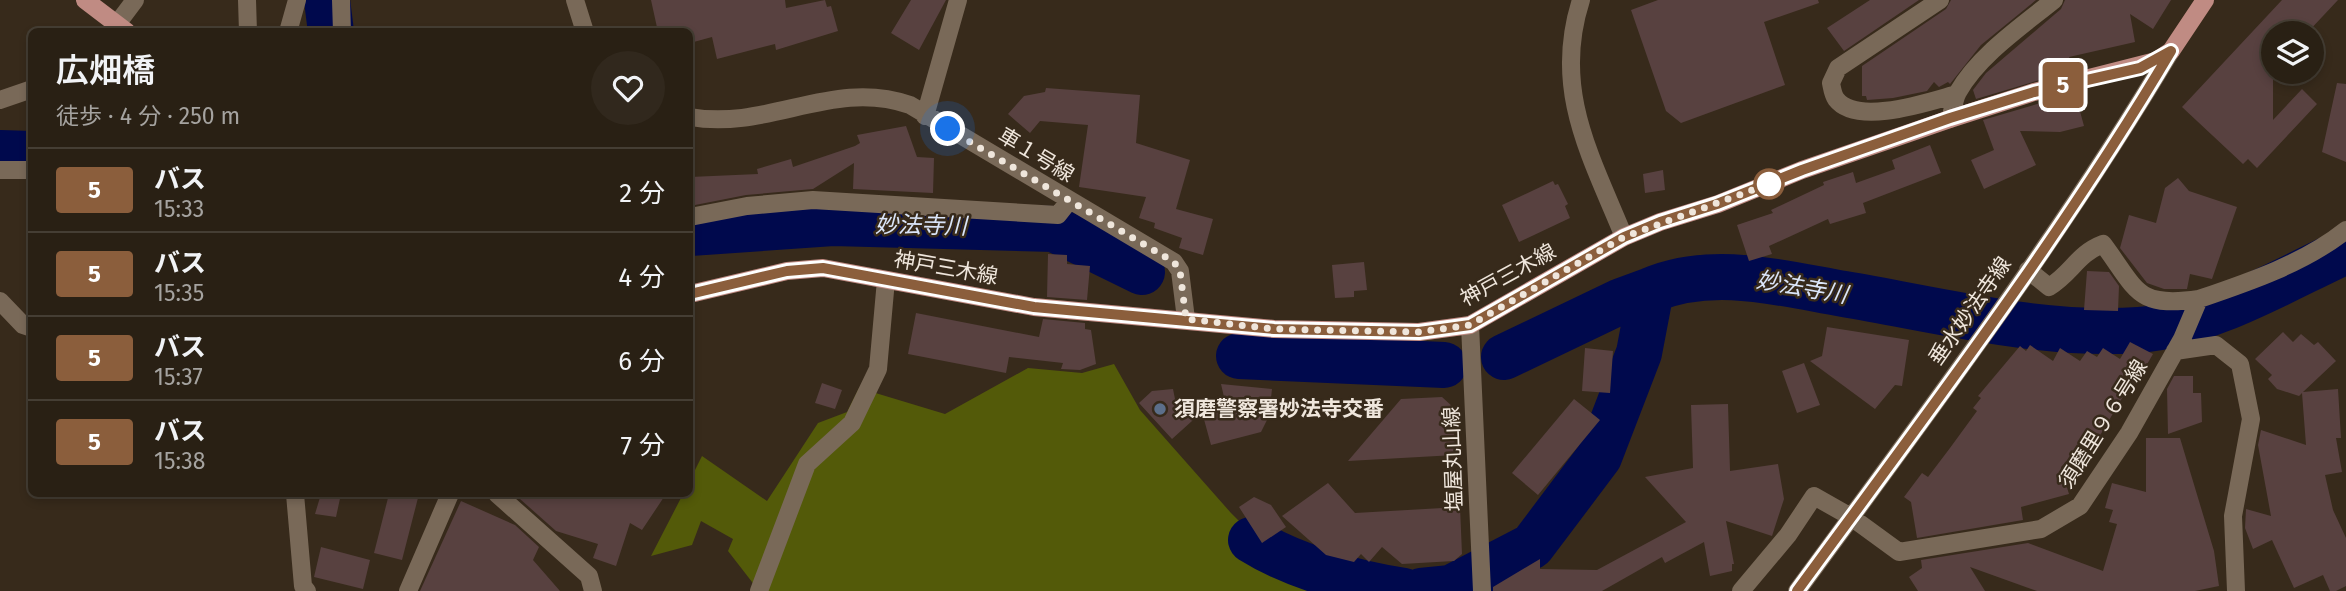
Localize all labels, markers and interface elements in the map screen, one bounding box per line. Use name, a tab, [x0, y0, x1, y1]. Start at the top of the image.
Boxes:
map controls	[2261, 21, 2324, 84]
button: layers	[2261, 21, 2324, 84]
text: 広畑橋	[56, 51, 155, 91]
button: heart	[591, 51, 665, 125]
line badge: 5	[2040, 62, 2086, 108]
text: 5	[2057, 71, 2069, 99]
text: 徒歩 · 4 分 · 250 m	[56, 102, 240, 130]
your location	[930, 111, 965, 146]
street label: 車１号線	[993, 122, 1079, 188]
text: バス	[154, 164, 206, 195]
unlabelled marker	[1754, 169, 1784, 199]
text: 5	[88, 176, 101, 204]
text: 2 分	[619, 178, 665, 209]
text: 15:33	[154, 195, 204, 223]
water label: 妙法寺川	[875, 210, 970, 240]
street label: 神戸三木線	[1456, 238, 1560, 312]
street label: 神戸三木線	[892, 246, 1000, 290]
text: バス	[154, 248, 206, 279]
street label: 垂水妙法寺線	[1923, 252, 2017, 370]
text: 5	[88, 260, 101, 288]
text: 4 分	[618, 262, 665, 293]
water label: 妙法寺川	[1754, 265, 1853, 309]
text: 15:35	[154, 279, 204, 307]
text: バス	[154, 332, 206, 363]
text: 5	[88, 344, 101, 372]
text: 6 分	[618, 346, 665, 377]
street label: 須磨里９６号線	[2053, 355, 2153, 493]
text: 15:37	[154, 363, 203, 391]
place label: 須磨警察署妙法寺交番	[1174, 396, 1384, 422]
marker: 須磨警察署妙法寺交番	[1152, 401, 1168, 417]
street label: 塩屋丸山線	[1438, 406, 1468, 512]
text: バス	[154, 416, 206, 447]
text: 5	[88, 428, 101, 456]
text: 7 分	[621, 430, 665, 461]
text: 15:38	[154, 447, 205, 475]

